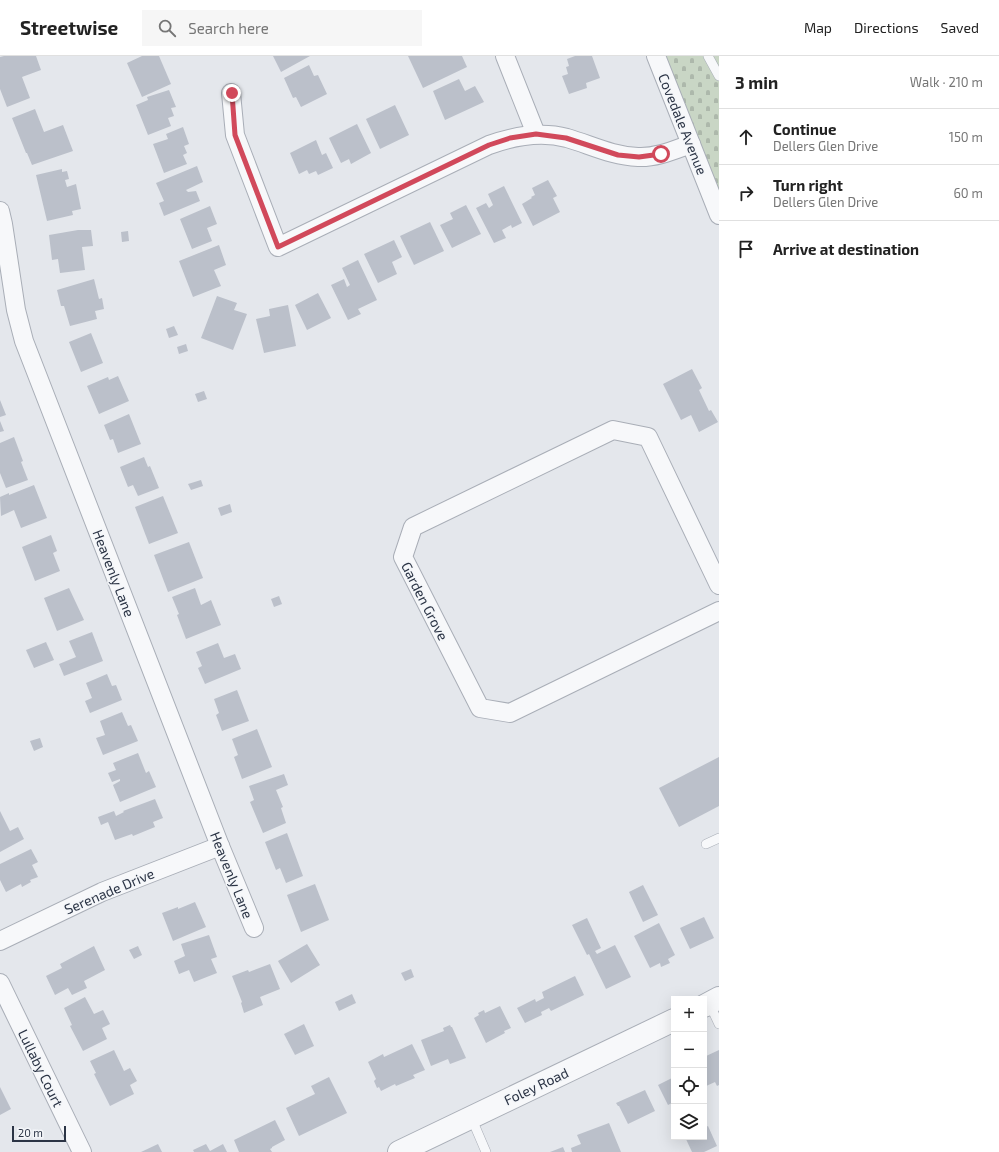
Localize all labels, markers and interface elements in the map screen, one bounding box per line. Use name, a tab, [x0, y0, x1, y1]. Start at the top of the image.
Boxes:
search box	[142, 10, 422, 46]
text: Streetwise	[20, 16, 118, 39]
icon: search	[156, 17, 178, 39]
text: Search here	[188, 19, 269, 37]
text: Map	[804, 19, 832, 36]
text: Directions	[854, 19, 919, 36]
text: Saved	[941, 19, 979, 36]
street label: Covedale Avenue	[655, 71, 711, 177]
text: 3 min	[735, 72, 778, 92]
text: Walk · 210 m	[910, 74, 983, 90]
route end	[223, 84, 241, 102]
text: Continue	[773, 120, 836, 138]
icon: ahead	[735, 126, 757, 148]
text: 150 m	[949, 129, 983, 145]
text: Dellers Glen Drive	[773, 138, 878, 154]
route start	[652, 145, 670, 163]
text: Turn right	[773, 176, 843, 194]
icon: right	[735, 182, 757, 204]
text: 60 m	[953, 185, 983, 201]
text: Dellers Glen Drive	[773, 194, 878, 210]
icon: arrive	[735, 238, 757, 260]
text: Arrive at destination	[773, 240, 919, 258]
street label: Heavenly Lane	[90, 527, 138, 619]
street label: Garden Grove	[398, 559, 452, 643]
street label: Heavenly Lane	[207, 829, 257, 921]
street label: Serenade Drive	[61, 864, 157, 918]
map controls	[671, 996, 707, 1140]
button: +	[671, 996, 707, 1032]
street label: Lullaby Court	[15, 1026, 67, 1110]
button: −	[671, 1032, 707, 1068]
street label: Foley Road	[501, 1064, 571, 1108]
button: locate	[671, 1068, 707, 1104]
button: layers	[671, 1104, 707, 1140]
scale bar	[12, 1124, 66, 1143]
text: 20 m	[18, 1126, 43, 1139]

